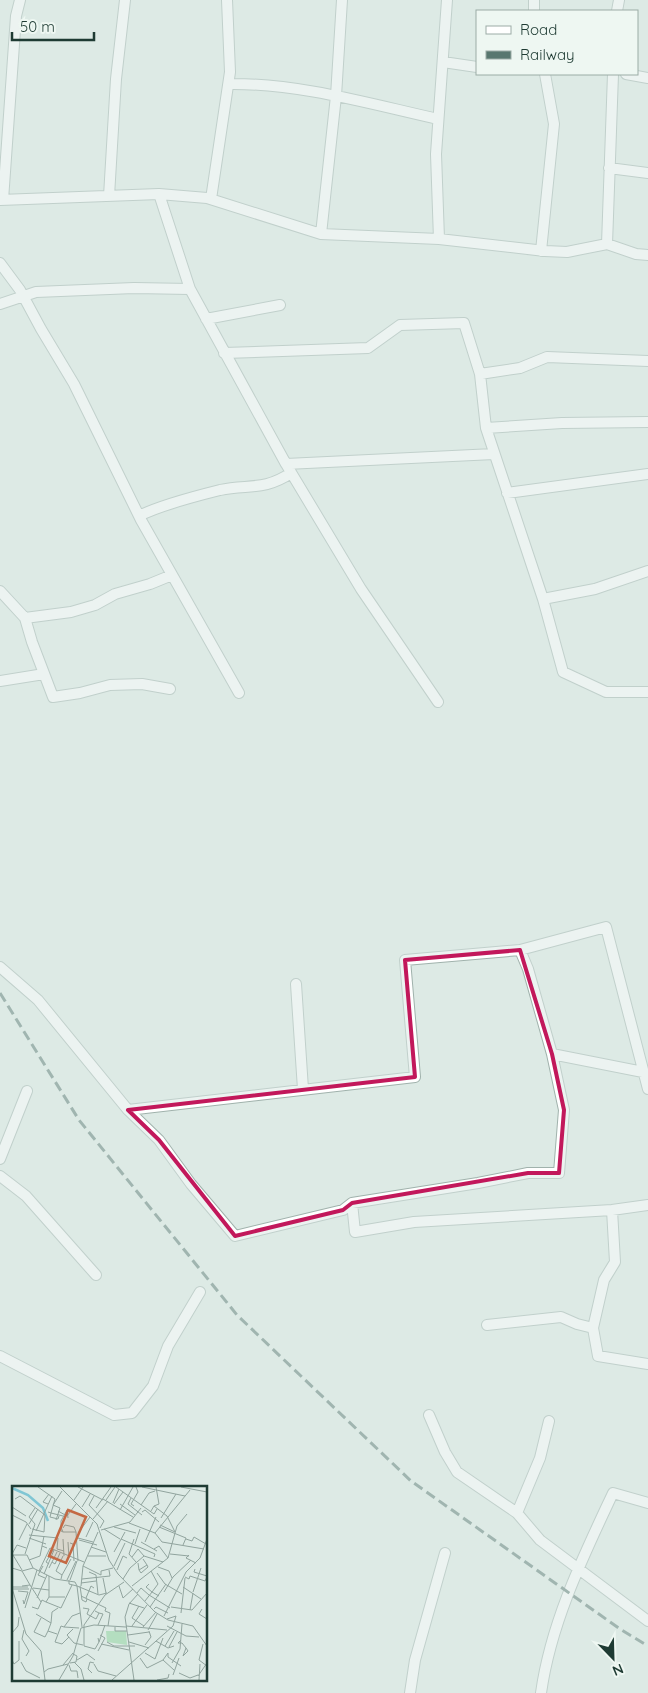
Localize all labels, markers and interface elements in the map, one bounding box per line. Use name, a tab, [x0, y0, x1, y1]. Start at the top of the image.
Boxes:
scale bar	[12, 10, 95, 42]
legend	[476, 10, 638, 75]
text: 50 m	[20, 17, 55, 36]
text: Road	[520, 20, 557, 39]
text: Railway	[520, 45, 575, 64]
inset map	[12, 1486, 208, 1680]
north arrow	[588, 1633, 638, 1683]
text: N	[610, 1660, 626, 1680]

